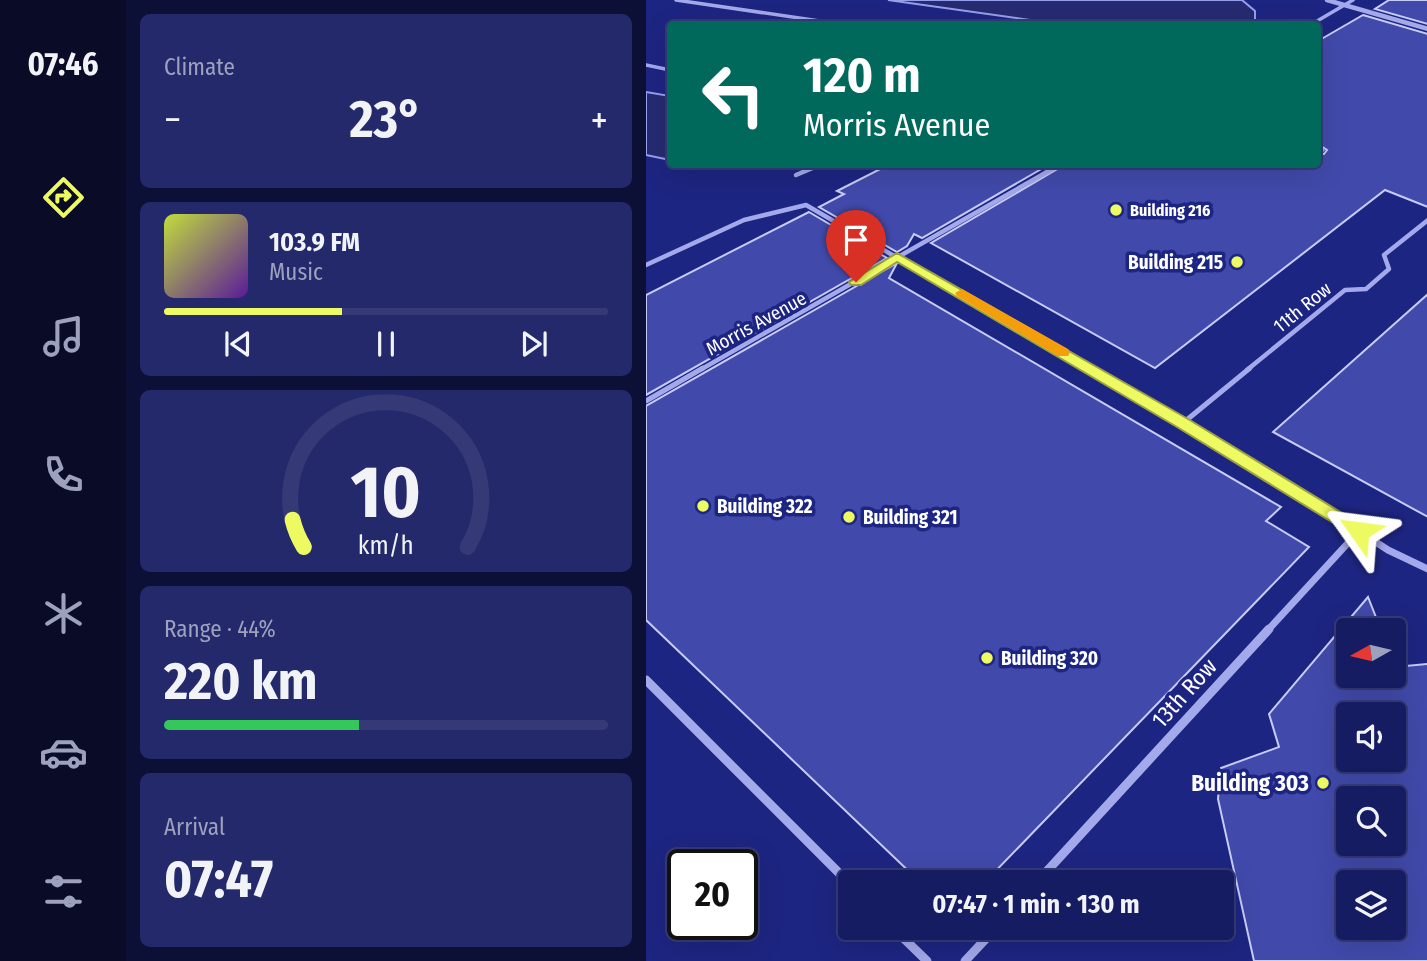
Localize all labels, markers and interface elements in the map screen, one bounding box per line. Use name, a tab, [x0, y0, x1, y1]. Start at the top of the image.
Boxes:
text: 07:46	[28, 45, 98, 83]
text: 120 m	[803, 46, 921, 105]
icon: left	[688, 49, 779, 140]
text: Climate	[164, 53, 235, 81]
text: 23°	[349, 88, 422, 151]
text: −	[164, 97, 181, 143]
text: +	[591, 97, 608, 143]
text: Morris Avenue	[803, 106, 990, 144]
icon: directions	[39, 173, 88, 222]
place label: Building 216	[1130, 201, 1210, 220]
marker: Building 216	[1108, 202, 1124, 218]
pin	[826, 210, 886, 282]
icon: arrive	[837, 221, 875, 259]
text: 103.9 FM	[269, 227, 360, 258]
place label: Building 215	[1128, 251, 1223, 274]
marker: Building 215	[1229, 254, 1245, 270]
text: Music	[269, 258, 323, 286]
street label: 11th Row	[1269, 277, 1336, 338]
street label: Morris Avenue	[702, 286, 810, 360]
icon: music	[39, 312, 88, 361]
icon: previous	[219, 325, 257, 363]
icon: pause	[367, 325, 405, 363]
icon: next	[515, 325, 553, 363]
text: 10	[351, 449, 421, 536]
icon: phone	[39, 450, 88, 499]
position arrow	[1322, 494, 1396, 568]
place label: Building 322	[717, 495, 813, 518]
marker: Building 322	[695, 498, 711, 514]
place label: Building 321	[863, 506, 957, 529]
marker: Building 321	[841, 509, 857, 525]
text: km/h	[358, 530, 414, 560]
icon: climate	[39, 589, 88, 638]
text: Range · 44%	[164, 615, 276, 643]
north arrow	[1336, 618, 1406, 688]
map controls	[1336, 618, 1406, 940]
place label: Building 320	[1001, 647, 1098, 670]
text: 220 km	[164, 650, 318, 713]
marker: Building 320	[979, 650, 995, 666]
street label: 13th Row	[1146, 653, 1222, 733]
button: sound	[1336, 702, 1406, 772]
icon: car	[39, 728, 88, 777]
place label: Building 303	[1191, 769, 1309, 797]
marker: Building 303	[1315, 775, 1331, 791]
button: search	[1336, 786, 1406, 856]
text: Arrival	[164, 813, 225, 841]
text: 07:47	[164, 848, 273, 911]
speed limit sign: 20	[667, 849, 758, 940]
icon: filters	[39, 867, 88, 916]
button: layers	[1336, 870, 1406, 940]
text: 07:47 · 1 min · 130 m	[932, 889, 1140, 920]

